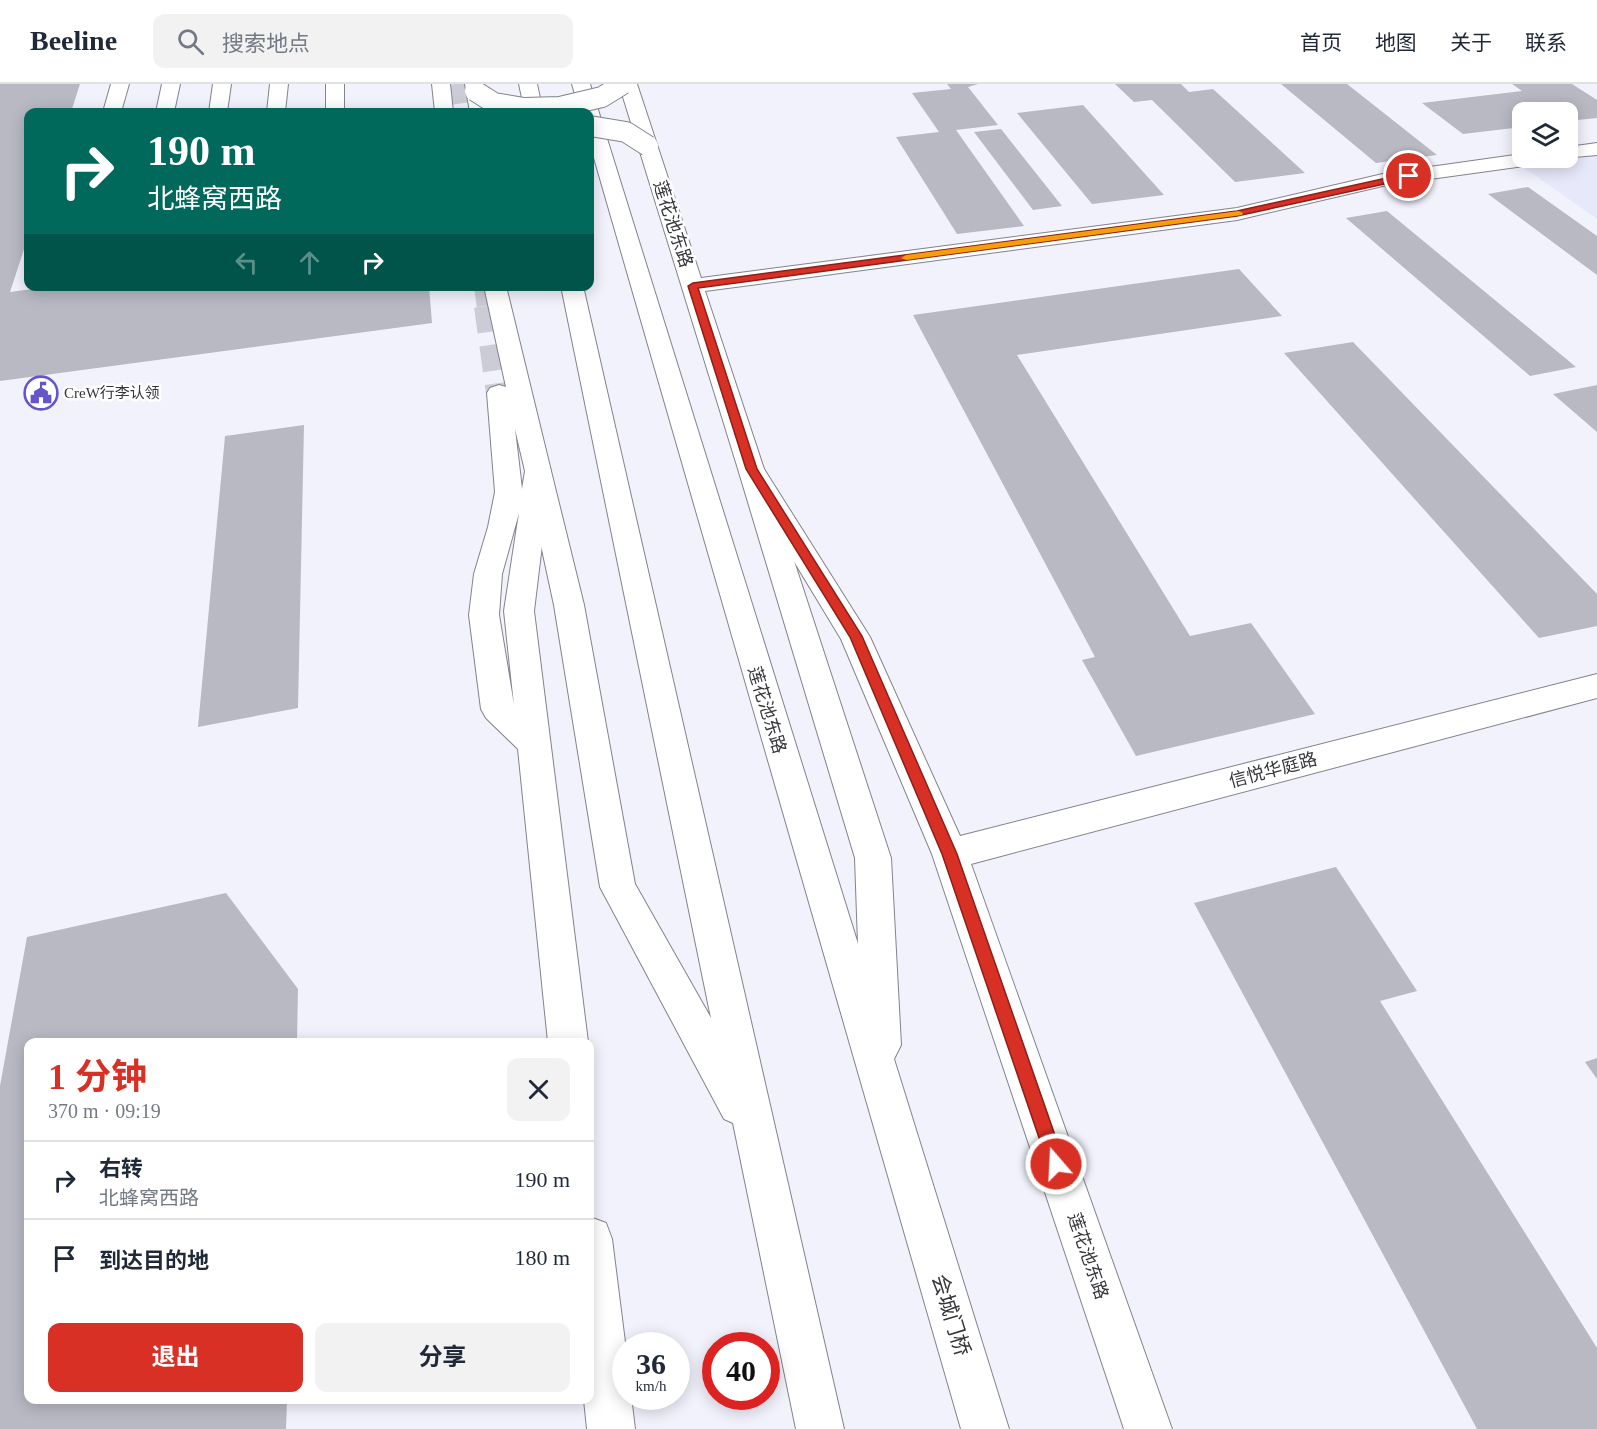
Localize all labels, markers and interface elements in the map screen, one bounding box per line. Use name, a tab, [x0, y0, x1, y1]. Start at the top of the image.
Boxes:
search box	[153, 14, 573, 68]
text: Beeline	[30, 25, 117, 56]
icon: search	[174, 25, 207, 58]
text: 搜索地点	[222, 31, 310, 56]
text: 首页	[1300, 31, 1342, 55]
text: 地图	[1375, 31, 1417, 55]
text: 关于	[1450, 31, 1492, 55]
text: 联系	[1525, 31, 1567, 55]
map controls	[1512, 102, 1578, 168]
button: layers	[1512, 102, 1578, 168]
text: 190 m	[147, 128, 256, 174]
icon: right	[48, 132, 126, 210]
pin	[1383, 150, 1434, 201]
icon: arrive	[1392, 159, 1425, 192]
street label: 莲花池东路	[650, 178, 696, 270]
text: 北蜂窝西路	[147, 184, 282, 214]
icon: left	[230, 246, 263, 279]
icon: ahead	[293, 246, 326, 279]
icon: right	[356, 246, 389, 279]
public building icon: CreW行李认领	[23, 375, 59, 411]
place label: CreW行李认领	[64, 385, 160, 401]
street label: 莲花池东路	[744, 664, 790, 756]
street label: 信悦华庭路	[1227, 749, 1319, 791]
text: 1 分钟	[48, 1057, 147, 1097]
button: close	[507, 1058, 570, 1121]
text: 370 m · 09:19	[48, 1100, 161, 1122]
position arrow	[1024, 1132, 1088, 1196]
text: 右转	[99, 1156, 143, 1181]
icon: right	[48, 1164, 81, 1197]
text: 190 m	[514, 1167, 570, 1192]
text: 北蜂窝西路	[99, 1187, 199, 1209]
street label: 莲花池东路	[1064, 1210, 1112, 1302]
icon: arrive	[48, 1242, 81, 1275]
text: 180 m	[514, 1245, 570, 1270]
text: 到达目的地	[99, 1248, 209, 1273]
street label: 会城门桥	[927, 1271, 975, 1359]
button: 退出	[48, 1323, 303, 1392]
button: 分享	[315, 1323, 570, 1392]
speed limit sign: 40	[702, 1332, 780, 1410]
text: 36	[636, 1347, 666, 1380]
text: km/h	[636, 1378, 666, 1394]

